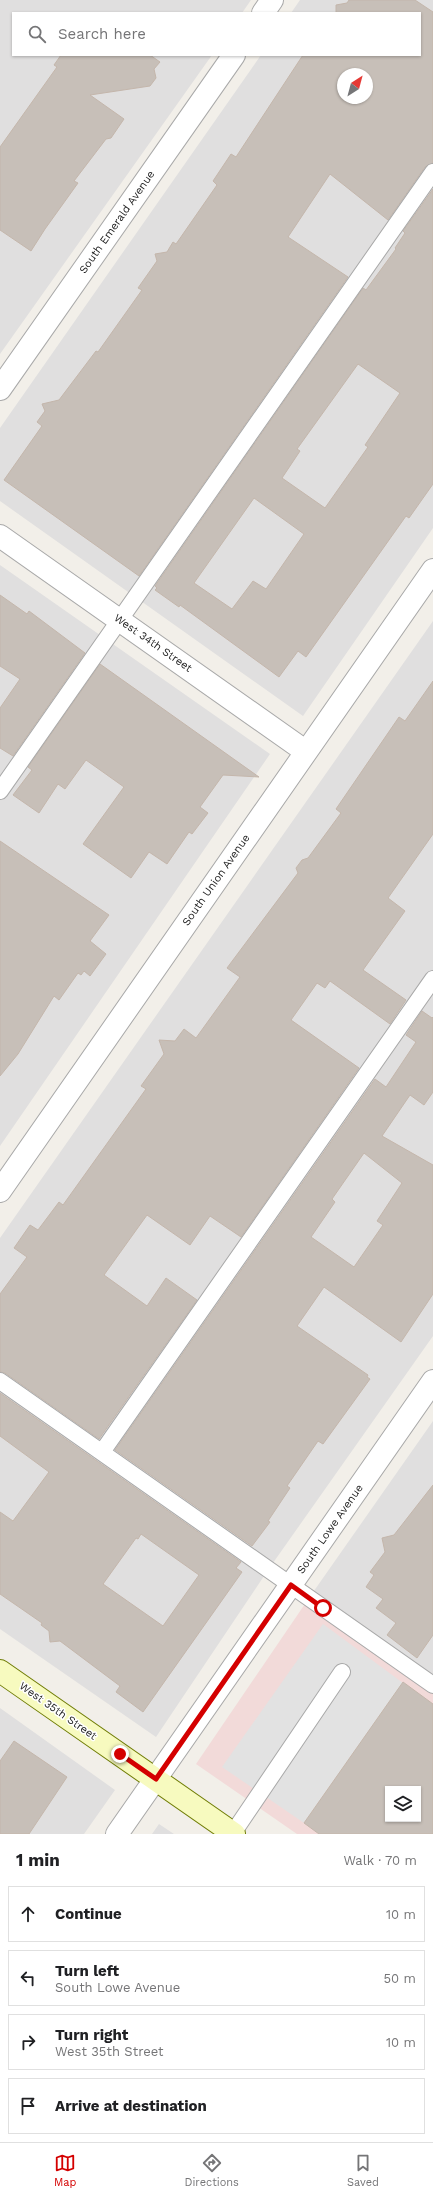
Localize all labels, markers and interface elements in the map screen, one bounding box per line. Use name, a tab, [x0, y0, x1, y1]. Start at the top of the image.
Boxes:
search box	[12, 12, 421, 56]
icon: search	[26, 23, 48, 45]
text: Search here	[58, 25, 146, 43]
north arrow	[337, 68, 373, 104]
street label: South Emerald Avenue	[77, 168, 157, 276]
street label: West 34th Street	[112, 611, 195, 675]
street label: South Union Avenue	[180, 832, 252, 928]
street label: South Lowe Avenue	[294, 1482, 366, 1576]
route start	[314, 1599, 332, 1617]
street label: West 35th Street	[17, 1679, 100, 1743]
route end	[111, 1745, 129, 1763]
map controls	[385, 1786, 421, 1822]
button: layers	[385, 1786, 421, 1822]
text: 1 min	[16, 1850, 60, 1870]
text: Walk · 70 m	[343, 1853, 417, 1868]
icon: ahead	[17, 1903, 39, 1925]
text: Continue	[55, 1905, 122, 1923]
text: 10 m	[386, 1907, 416, 1922]
text: Turn left	[55, 1962, 119, 1980]
icon: left	[17, 1967, 39, 1989]
text: 50 m	[384, 1971, 416, 1986]
text: South Lowe Avenue	[55, 1980, 180, 1995]
text: Turn right	[55, 2026, 128, 2044]
icon: right	[17, 2031, 39, 2053]
text: 10 m	[386, 2035, 416, 2050]
text: West 35th Street	[55, 2044, 164, 2059]
icon: arrive	[17, 2095, 39, 2117]
text: Arrive at destination	[55, 2097, 207, 2115]
tab: Map	[54, 2152, 76, 2189]
tab: Directions	[185, 2152, 239, 2189]
tab: Saved	[347, 2152, 379, 2189]

